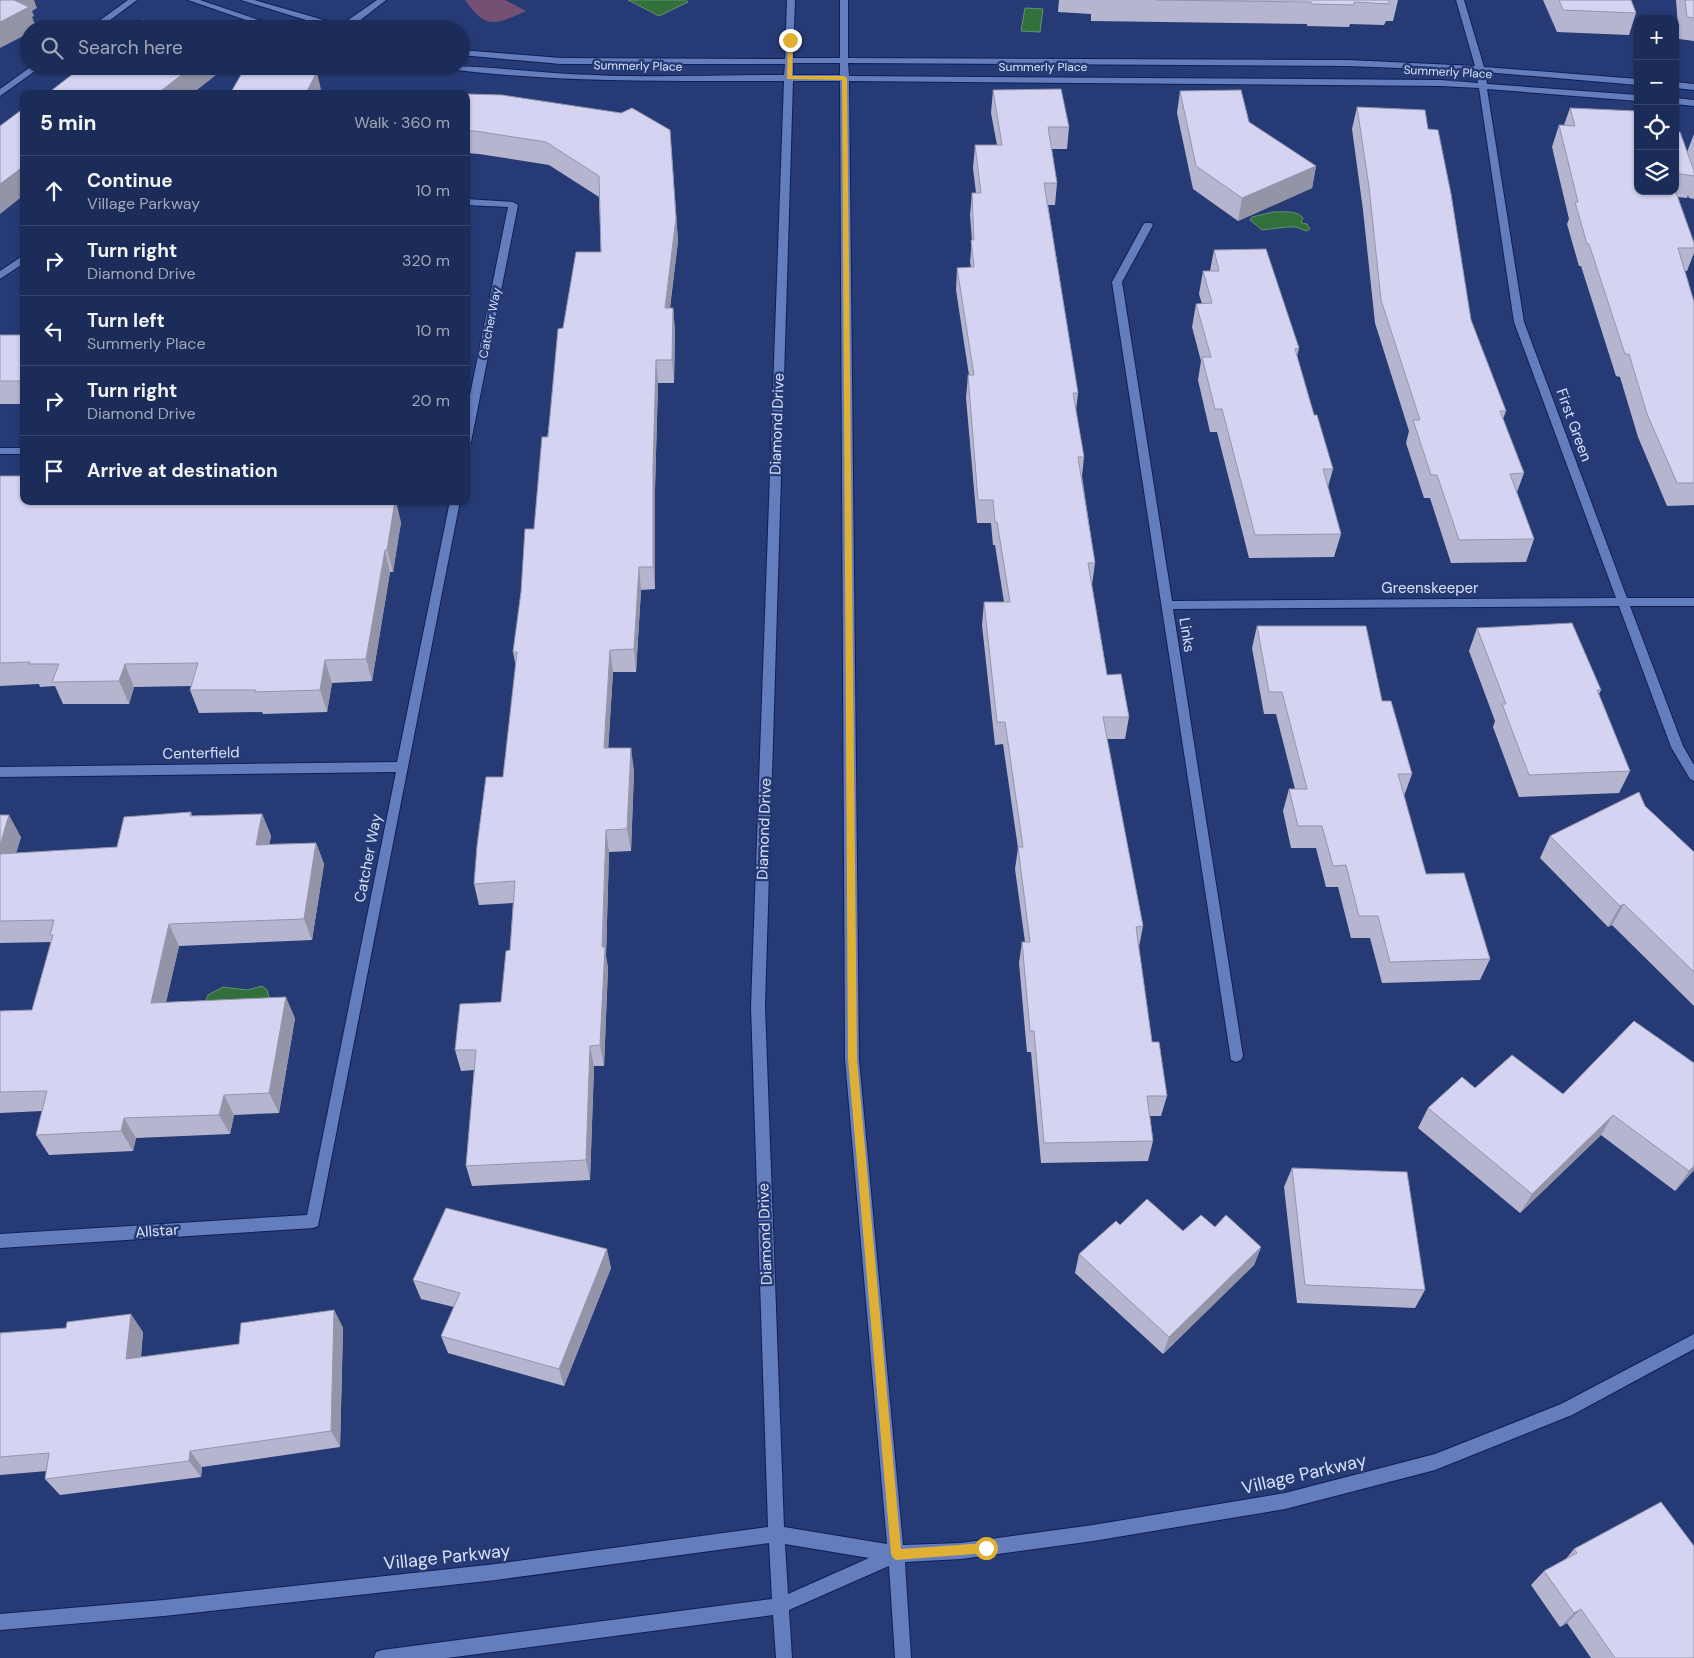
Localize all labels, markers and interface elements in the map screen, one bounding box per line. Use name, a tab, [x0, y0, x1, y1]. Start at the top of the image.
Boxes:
map controls	[1634, 15, 1679, 195]
button: +	[1634, 15, 1679, 60]
search box	[20, 20, 470, 75]
route end	[779, 29, 802, 52]
icon: search	[38, 34, 66, 62]
text: Search here	[78, 35, 183, 60]
street label: Summerly Place	[593, 57, 683, 75]
street label: Summerly Place	[999, 59, 1088, 75]
button: −	[1634, 60, 1679, 105]
street label: Summerly Place	[1403, 62, 1493, 82]
button: locate	[1634, 105, 1679, 150]
text: 5 min	[40, 109, 96, 137]
text: Walk · 360 m	[354, 112, 450, 133]
button: layers	[1634, 150, 1679, 195]
text: Continue	[87, 168, 173, 193]
icon: ahead	[40, 177, 68, 205]
text: 10 m	[416, 180, 450, 201]
text: Village Parkway	[87, 193, 200, 214]
text: Turn right	[87, 238, 177, 263]
icon: right	[40, 247, 68, 275]
text: 320 m	[402, 250, 450, 271]
text: Diamond Drive	[87, 263, 196, 284]
street label: Catcher Way	[475, 286, 505, 360]
text: Turn left	[87, 308, 165, 333]
icon: left	[40, 317, 68, 345]
text: 10 m	[416, 320, 450, 341]
text: Summerly Place	[87, 333, 205, 354]
street label: Diamond Drive	[765, 373, 789, 475]
text: Turn right	[87, 378, 177, 403]
street label: First Green	[1552, 386, 1596, 464]
icon: right	[40, 387, 68, 415]
text: 20 m	[411, 390, 450, 411]
text: Diamond Drive	[87, 403, 196, 424]
icon: arrive	[40, 457, 68, 485]
text: Arrive at destination	[87, 458, 278, 483]
street label: Greenskeeper	[1381, 578, 1479, 598]
street label: Links	[1174, 616, 1200, 654]
street label: Centerfield	[162, 742, 240, 764]
street label: Diamond Drive	[752, 778, 776, 880]
street label: Catcher Way	[350, 811, 386, 904]
street label: Diamond Drive	[753, 1183, 777, 1285]
street label: Allstar	[135, 1219, 180, 1242]
street label: Village Parkway	[1239, 1448, 1369, 1500]
route start	[975, 1537, 998, 1560]
street label: Village Parkway	[382, 1538, 512, 1576]

